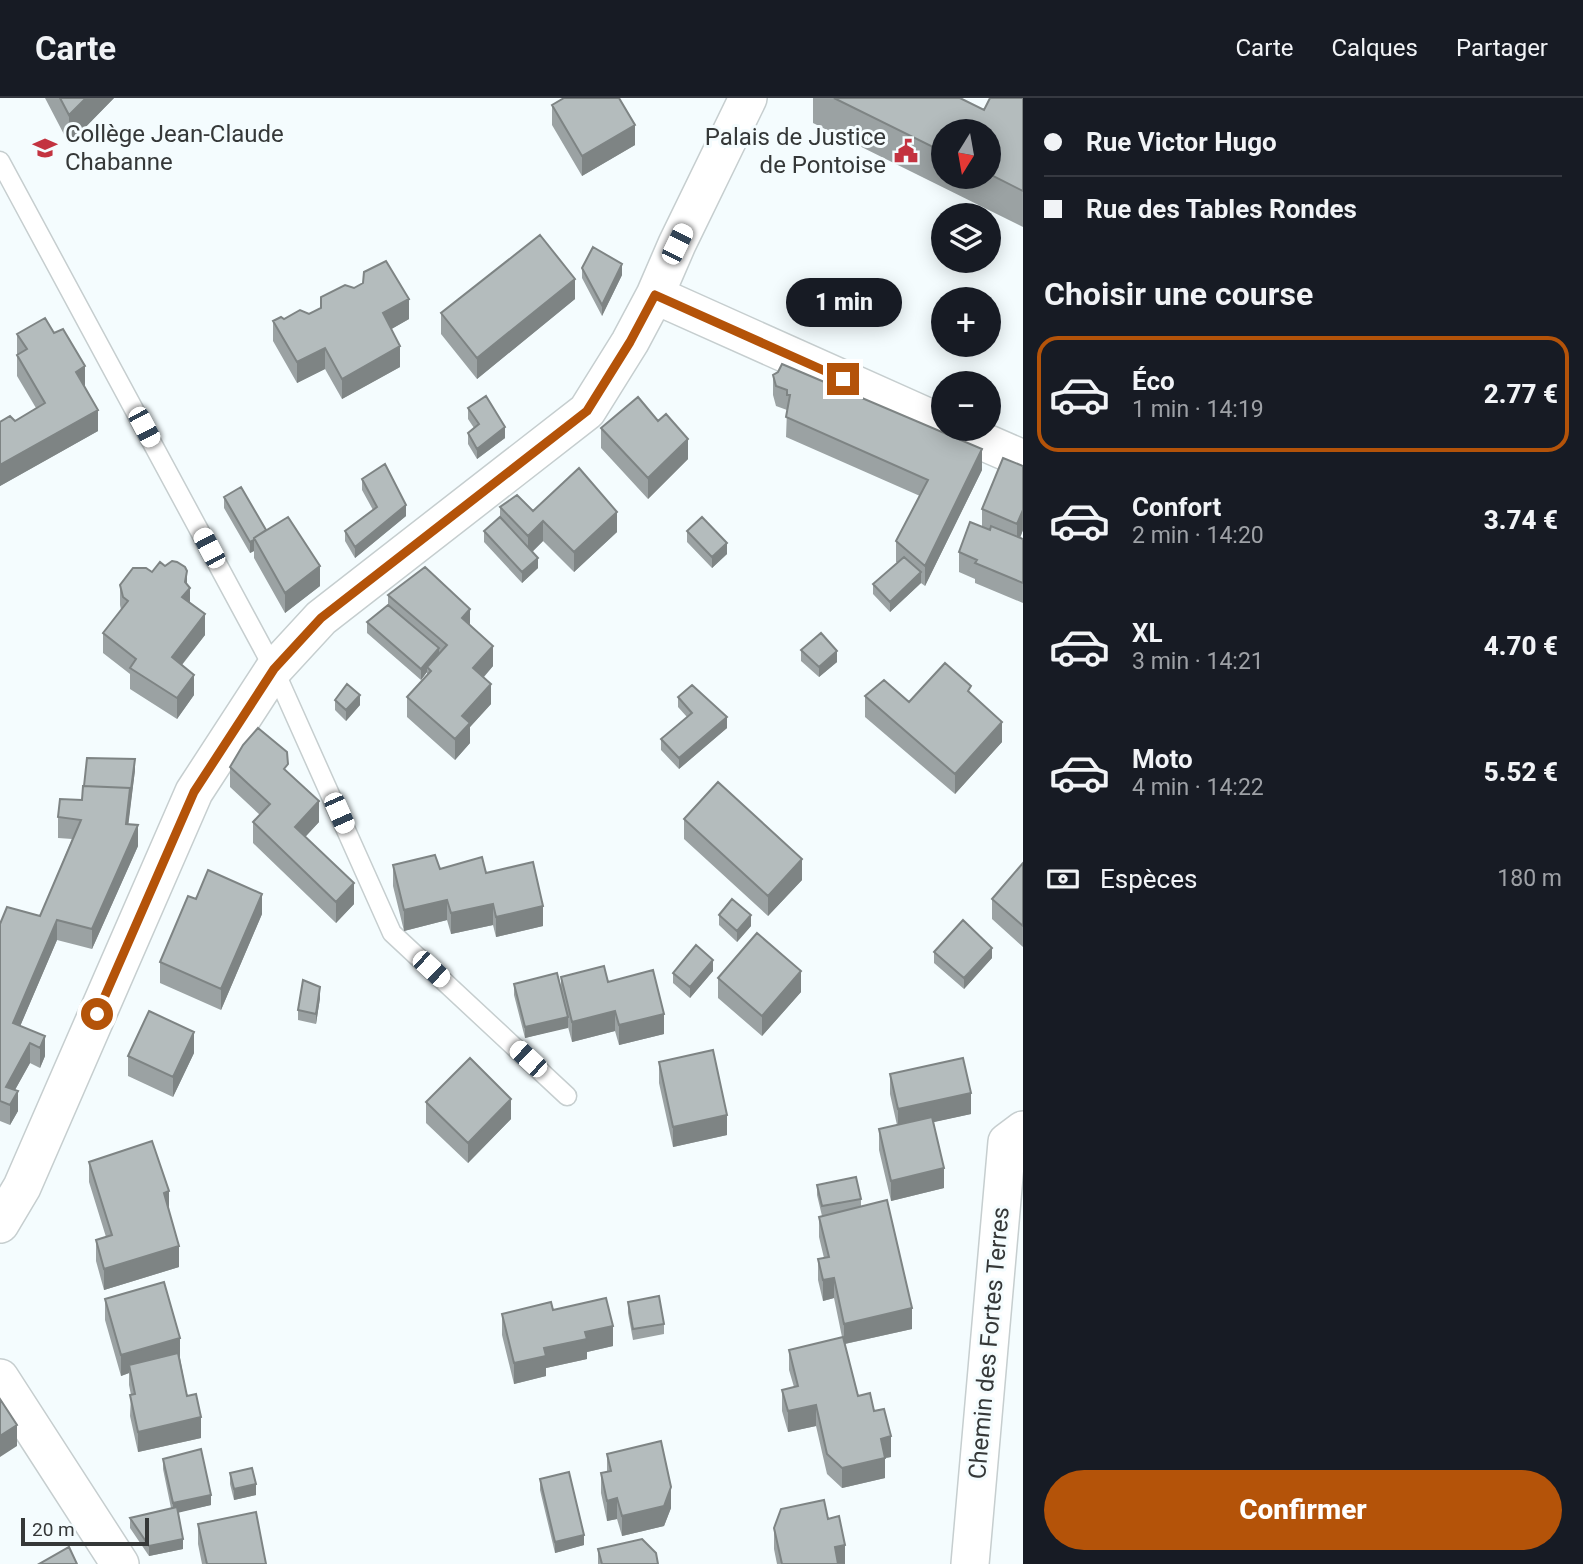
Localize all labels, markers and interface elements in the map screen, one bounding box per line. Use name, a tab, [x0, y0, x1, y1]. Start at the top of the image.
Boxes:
text: Carte	[35, 29, 116, 68]
text: Carte	[1235, 34, 1293, 62]
text: Calques	[1331, 34, 1418, 62]
text: Partager	[1456, 34, 1548, 62]
north arrow	[931, 119, 1001, 189]
map controls	[931, 119, 1001, 441]
place label: Collège Jean-Claude Chabanne	[65, 120, 284, 176]
place label: Palais de Justice de Pontoise	[705, 123, 886, 179]
text: Rue Victor Hugo	[1086, 127, 1277, 157]
school or university icon: Collège Jean-Claude Chabanne	[31, 134, 59, 162]
public building icon: Palais de Justice de Pontoise	[892, 137, 920, 165]
text: Rue des Tables Rondes	[1086, 194, 1357, 224]
button: layers	[931, 203, 1001, 273]
car	[659, 221, 696, 267]
text: Choisir une course	[1044, 275, 1313, 313]
callout: 1 min	[785, 278, 901, 327]
button: +	[931, 287, 1001, 357]
text: 1 min	[815, 289, 873, 316]
route end	[827, 363, 859, 395]
icon: car	[1048, 363, 1111, 426]
text: Éco	[1132, 366, 1175, 396]
button: −	[931, 371, 1001, 441]
text: 2.77 €	[1484, 379, 1558, 409]
text: 1 min · 14:19	[1132, 396, 1264, 423]
car	[125, 404, 164, 450]
icon: car	[1048, 489, 1111, 552]
text: Confort	[1132, 492, 1221, 522]
text: 3.74 €	[1484, 505, 1558, 535]
text: 2 min · 14:20	[1132, 522, 1264, 549]
car	[190, 525, 229, 571]
icon: car	[1048, 615, 1111, 678]
text: XL	[1132, 618, 1163, 648]
text: 4.70 €	[1484, 631, 1558, 661]
text: 3 min · 14:21	[1132, 648, 1264, 675]
icon: car	[1048, 741, 1111, 804]
text: Moto	[1132, 744, 1193, 774]
text: 5.52 €	[1484, 757, 1558, 787]
text: 4 min · 14:22	[1132, 774, 1264, 801]
car	[321, 790, 358, 836]
icon: cash	[1044, 860, 1082, 898]
text: Espèces	[1100, 864, 1197, 894]
text: 180 m	[1497, 865, 1562, 892]
car	[409, 947, 454, 991]
route start	[81, 998, 113, 1030]
car	[506, 1037, 551, 1081]
street label: Chemin des Fortes Terres	[963, 1206, 1015, 1480]
button: Confirmer	[1044, 1470, 1562, 1550]
scale bar	[21, 1515, 149, 1547]
text: 20 m	[32, 1518, 75, 1541]

